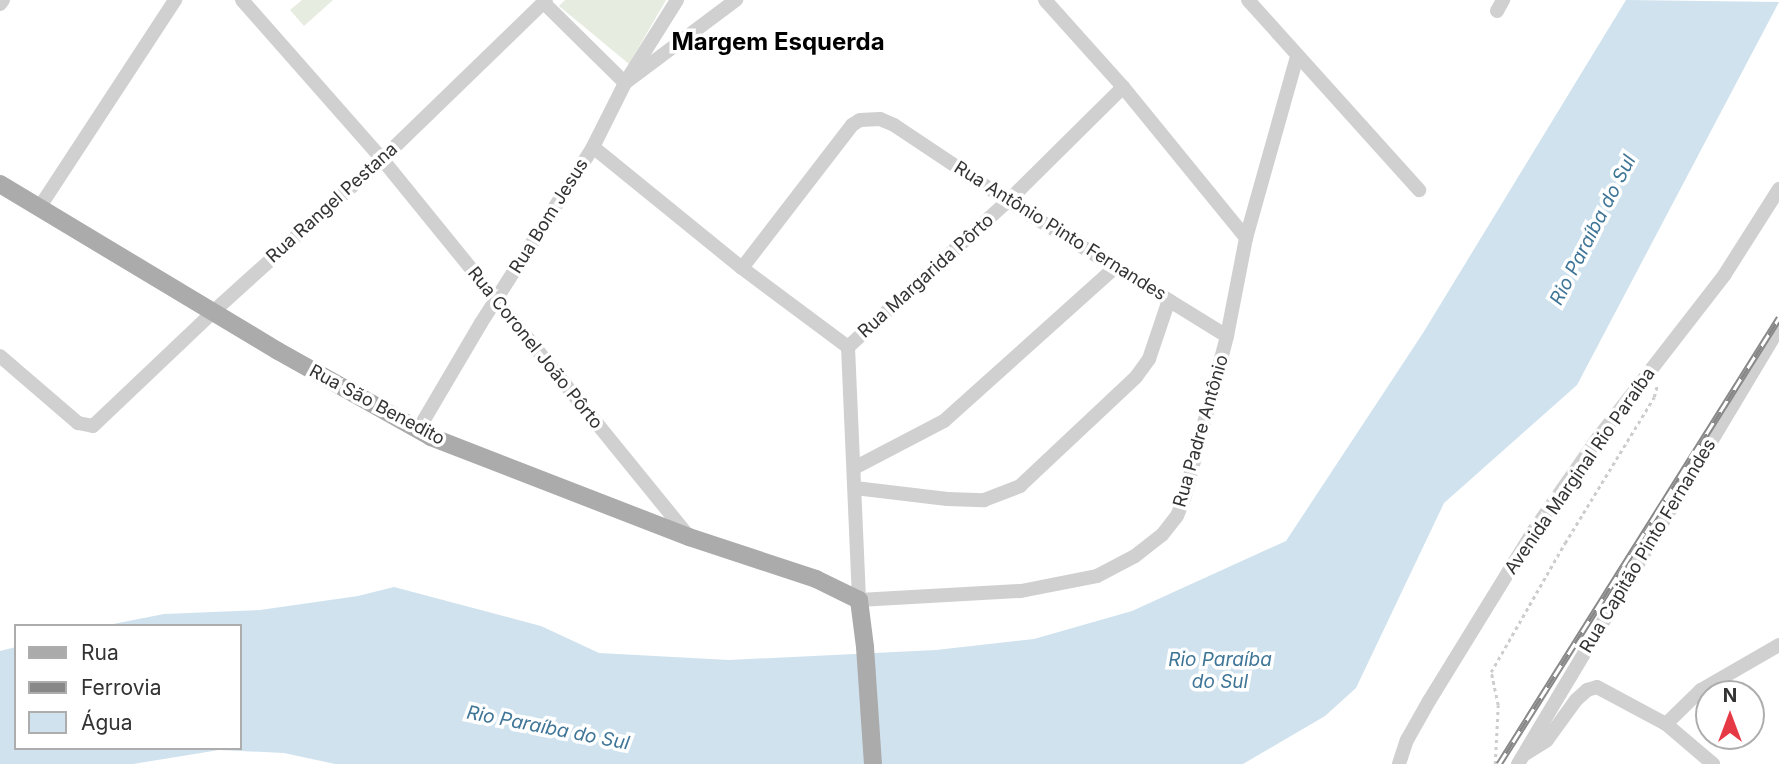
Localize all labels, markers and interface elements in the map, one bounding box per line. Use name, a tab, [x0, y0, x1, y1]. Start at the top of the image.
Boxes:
district label: Margem Esquerda	[671, 28, 885, 56]
street label: Rua Rangel Pestana	[262, 138, 402, 268]
water label: Rio Paraíba do Sul	[1545, 151, 1641, 309]
street label: Rua Bom Jesus	[505, 155, 593, 277]
street label: Rua Antônio Pinto Fernandes	[950, 157, 1170, 305]
street label: Rua Margarida Pôrto	[854, 210, 998, 342]
street label: Rua Coronel João Pôrto	[463, 263, 607, 433]
street label: Rua Padre Antônio	[1169, 352, 1233, 510]
street label: Rua São Benedito	[306, 360, 448, 450]
street label: Avenida Marginal Rio Paraíba	[1500, 364, 1660, 578]
street label: Rua Capitão Pinto Fernandes	[1575, 435, 1721, 657]
legend	[14, 624, 242, 750]
text: Rua	[81, 640, 119, 665]
water label: Rio Paraíba do Sul	[1168, 649, 1272, 693]
text: Ferrovia	[81, 675, 161, 700]
north arrow	[1695, 680, 1765, 750]
text: N	[1723, 684, 1737, 707]
water label: Rio Paraíba do Sul	[465, 701, 631, 755]
text: Água	[81, 710, 133, 735]

